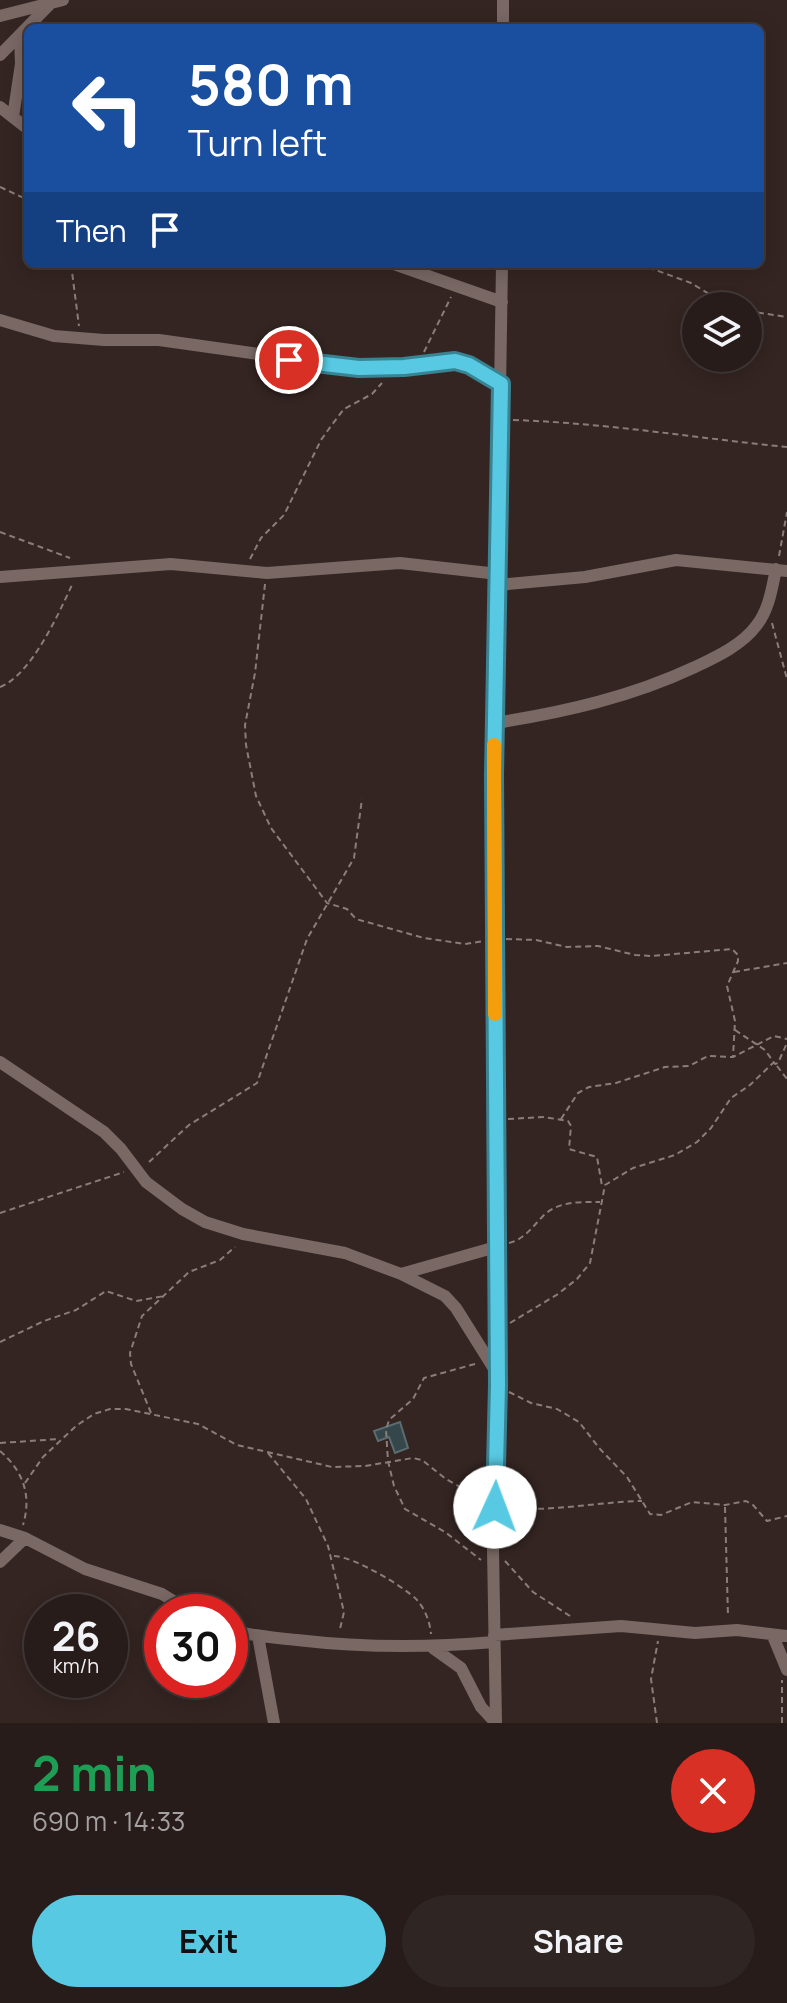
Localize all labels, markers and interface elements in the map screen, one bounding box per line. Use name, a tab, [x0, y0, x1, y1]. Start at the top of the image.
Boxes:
text: 580 m	[188, 45, 354, 122]
icon: left	[56, 56, 160, 160]
text: Turn left	[188, 118, 327, 167]
icon: arrive	[143, 208, 187, 252]
text: Then	[56, 210, 127, 251]
map controls	[682, 292, 762, 372]
button: layers	[682, 292, 762, 372]
pin	[255, 326, 323, 394]
icon: arrive	[267, 338, 311, 382]
position arrow	[453, 1465, 537, 1549]
speed limit sign: 30	[144, 1594, 248, 1698]
text: 26	[52, 1608, 100, 1663]
text: km/h	[53, 1652, 99, 1679]
text: 2 min	[32, 1740, 157, 1805]
button: close	[671, 1749, 755, 1833]
text: 690 m · 14:33	[32, 1803, 185, 1839]
button: Exit	[32, 1895, 386, 1987]
button: Share	[402, 1895, 755, 1987]

